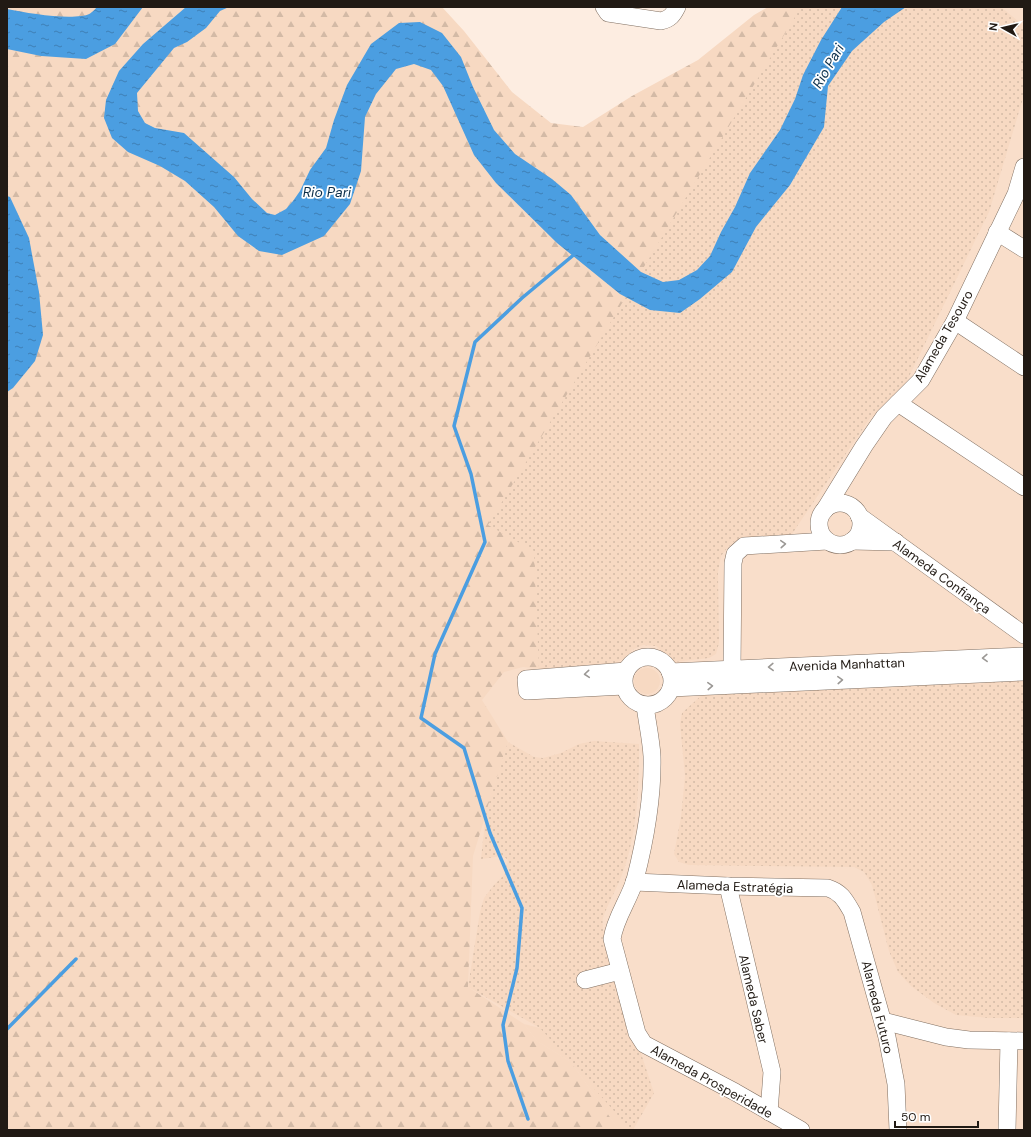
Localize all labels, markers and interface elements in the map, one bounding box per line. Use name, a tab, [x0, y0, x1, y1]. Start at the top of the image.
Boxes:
north arrow	[983, 8, 1023, 48]
text: N	[986, 22, 1001, 32]
water label: Rio Pari	[808, 40, 848, 91]
water label: Rio Pari	[303, 183, 352, 201]
street label: Alameda Tesouro	[910, 287, 977, 385]
street label: Alameda Confiança	[889, 535, 994, 618]
one-way arrow	[780, 539, 786, 548]
street label: Avenida Manhattan	[789, 654, 905, 675]
one-way arrow	[982, 654, 988, 662]
one-way arrow	[768, 663, 774, 672]
one-way arrow	[584, 670, 590, 679]
one-way arrow	[837, 676, 843, 685]
one-way arrow	[707, 682, 713, 691]
street label: Alameda Estratégia	[677, 876, 793, 897]
street label: Alameda Saber	[735, 953, 772, 1046]
street label: Alameda Futuro	[858, 959, 897, 1056]
street label: Alameda Prosperidade	[648, 1041, 776, 1122]
scale bar	[895, 1103, 978, 1129]
text: 50 m	[901, 1109, 930, 1125]

